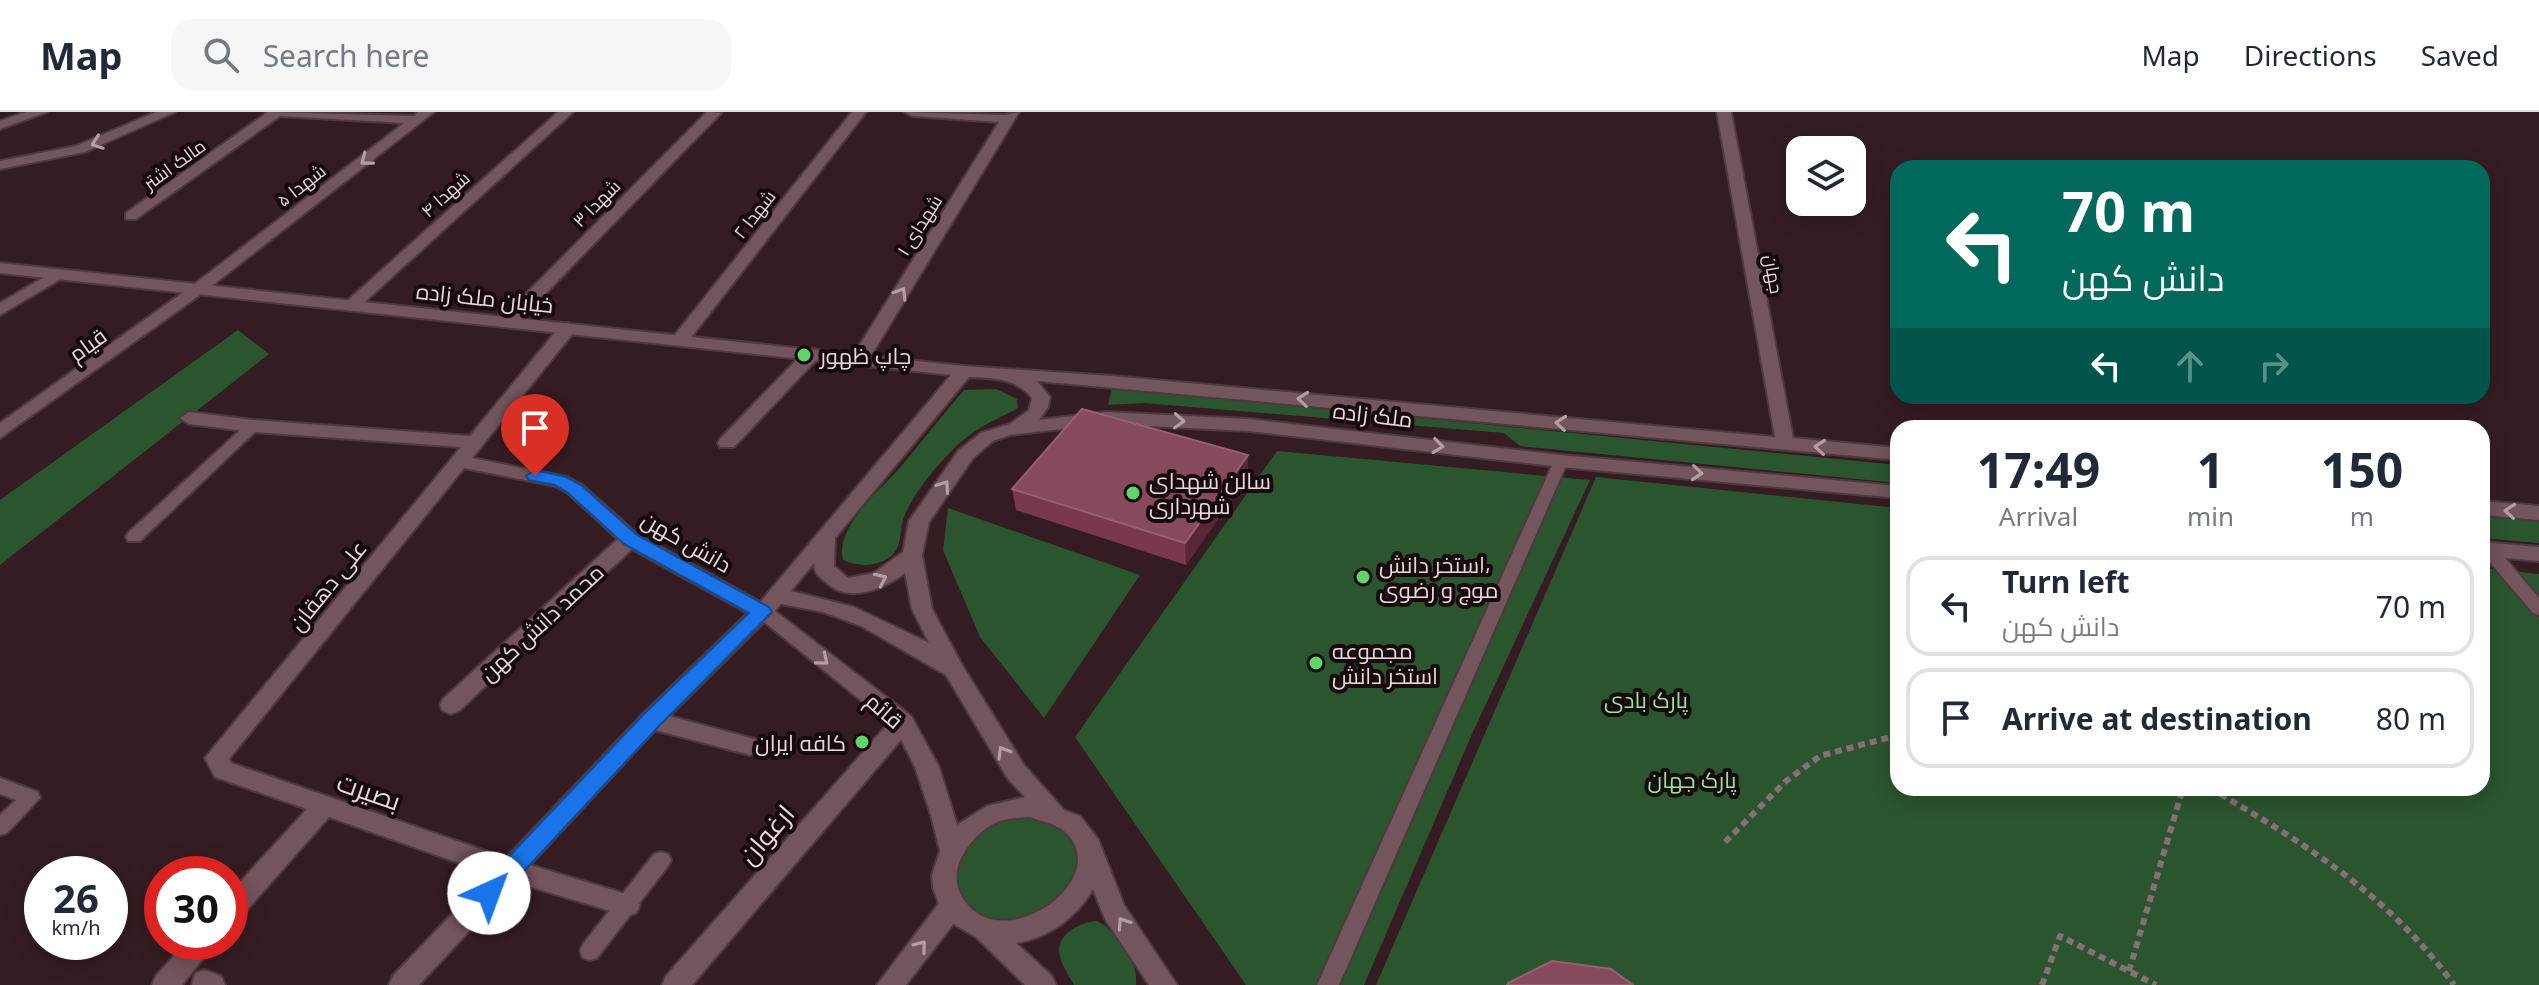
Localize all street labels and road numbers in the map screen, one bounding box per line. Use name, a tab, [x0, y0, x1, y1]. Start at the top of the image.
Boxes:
street label: مالک اشتر	[137, 133, 210, 195]
street label: شهدا ۵	[272, 158, 330, 212]
street label: شهدا ۴	[415, 166, 475, 222]
street label: شهدا ۳	[567, 174, 625, 232]
street label: شهدا ۲	[727, 185, 781, 243]
street label: شهدای ۱	[891, 190, 947, 260]
street label: جهان	[1759, 253, 1789, 295]
street label: خیابان ملک زاده	[415, 275, 555, 319]
street label: قیام	[62, 320, 113, 370]
street label: ملک زاده	[1332, 394, 1414, 434]
street label: دانش کهن	[637, 503, 737, 579]
street label: علی دهقان	[281, 533, 373, 637]
street label: محمد دانش کهن	[473, 557, 609, 687]
street label: قائم	[859, 685, 910, 736]
street label: بصیرت	[332, 763, 406, 819]
street label: ارغوان	[730, 796, 802, 872]

